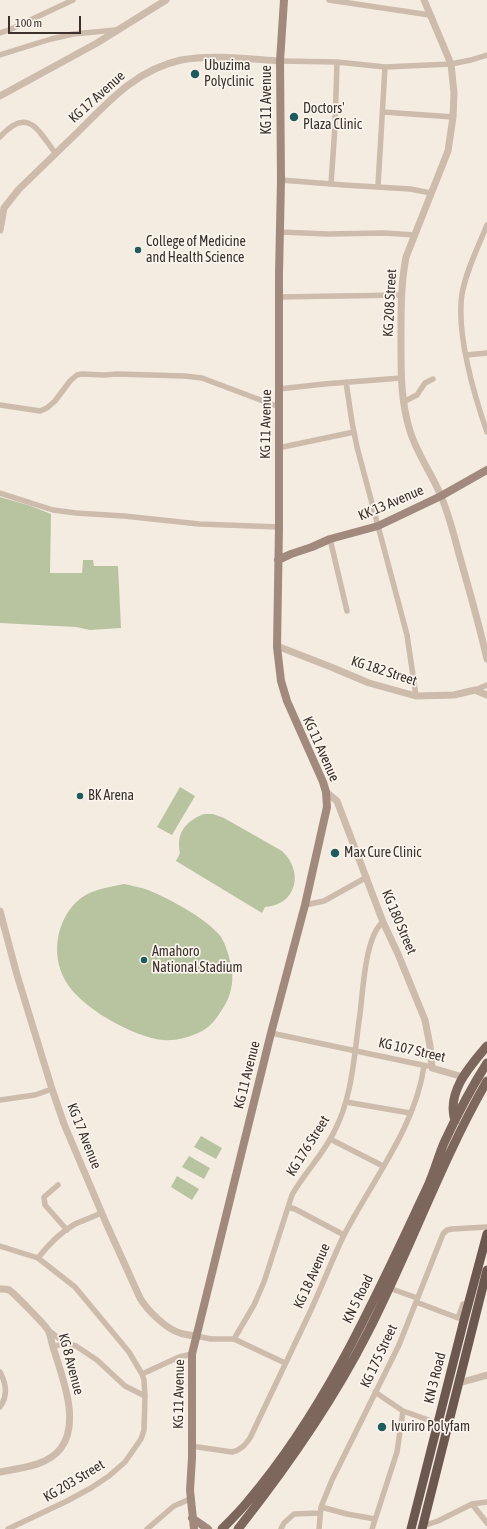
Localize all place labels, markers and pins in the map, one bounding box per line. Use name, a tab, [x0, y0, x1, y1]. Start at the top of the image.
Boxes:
place label: Ubuzima Polyclinic	[204, 58, 254, 90]
marker: Ubuzima Polyclinic	[189, 68, 201, 80]
place label: Doctors' Plaza Clinic	[303, 101, 362, 134]
marker: Doctors' Plaza Clinic	[288, 111, 300, 123]
place label: College of Medicine and Health Science	[146, 234, 246, 266]
marker: College of Medicine and Health Science	[133, 245, 143, 255]
place label: BK Arena	[88, 788, 134, 804]
marker: BK Arena	[75, 791, 85, 801]
place label: Max Cure Clinic	[344, 845, 421, 861]
marker: Max Cure Clinic	[329, 847, 341, 859]
place label: Amahoro National Stadium	[152, 944, 243, 976]
marker: Amahoro National Stadium	[139, 955, 149, 965]
place label: Ivuriro Polyfam	[391, 1419, 470, 1435]
marker: Ivuriro Polyfam	[376, 1421, 388, 1433]

